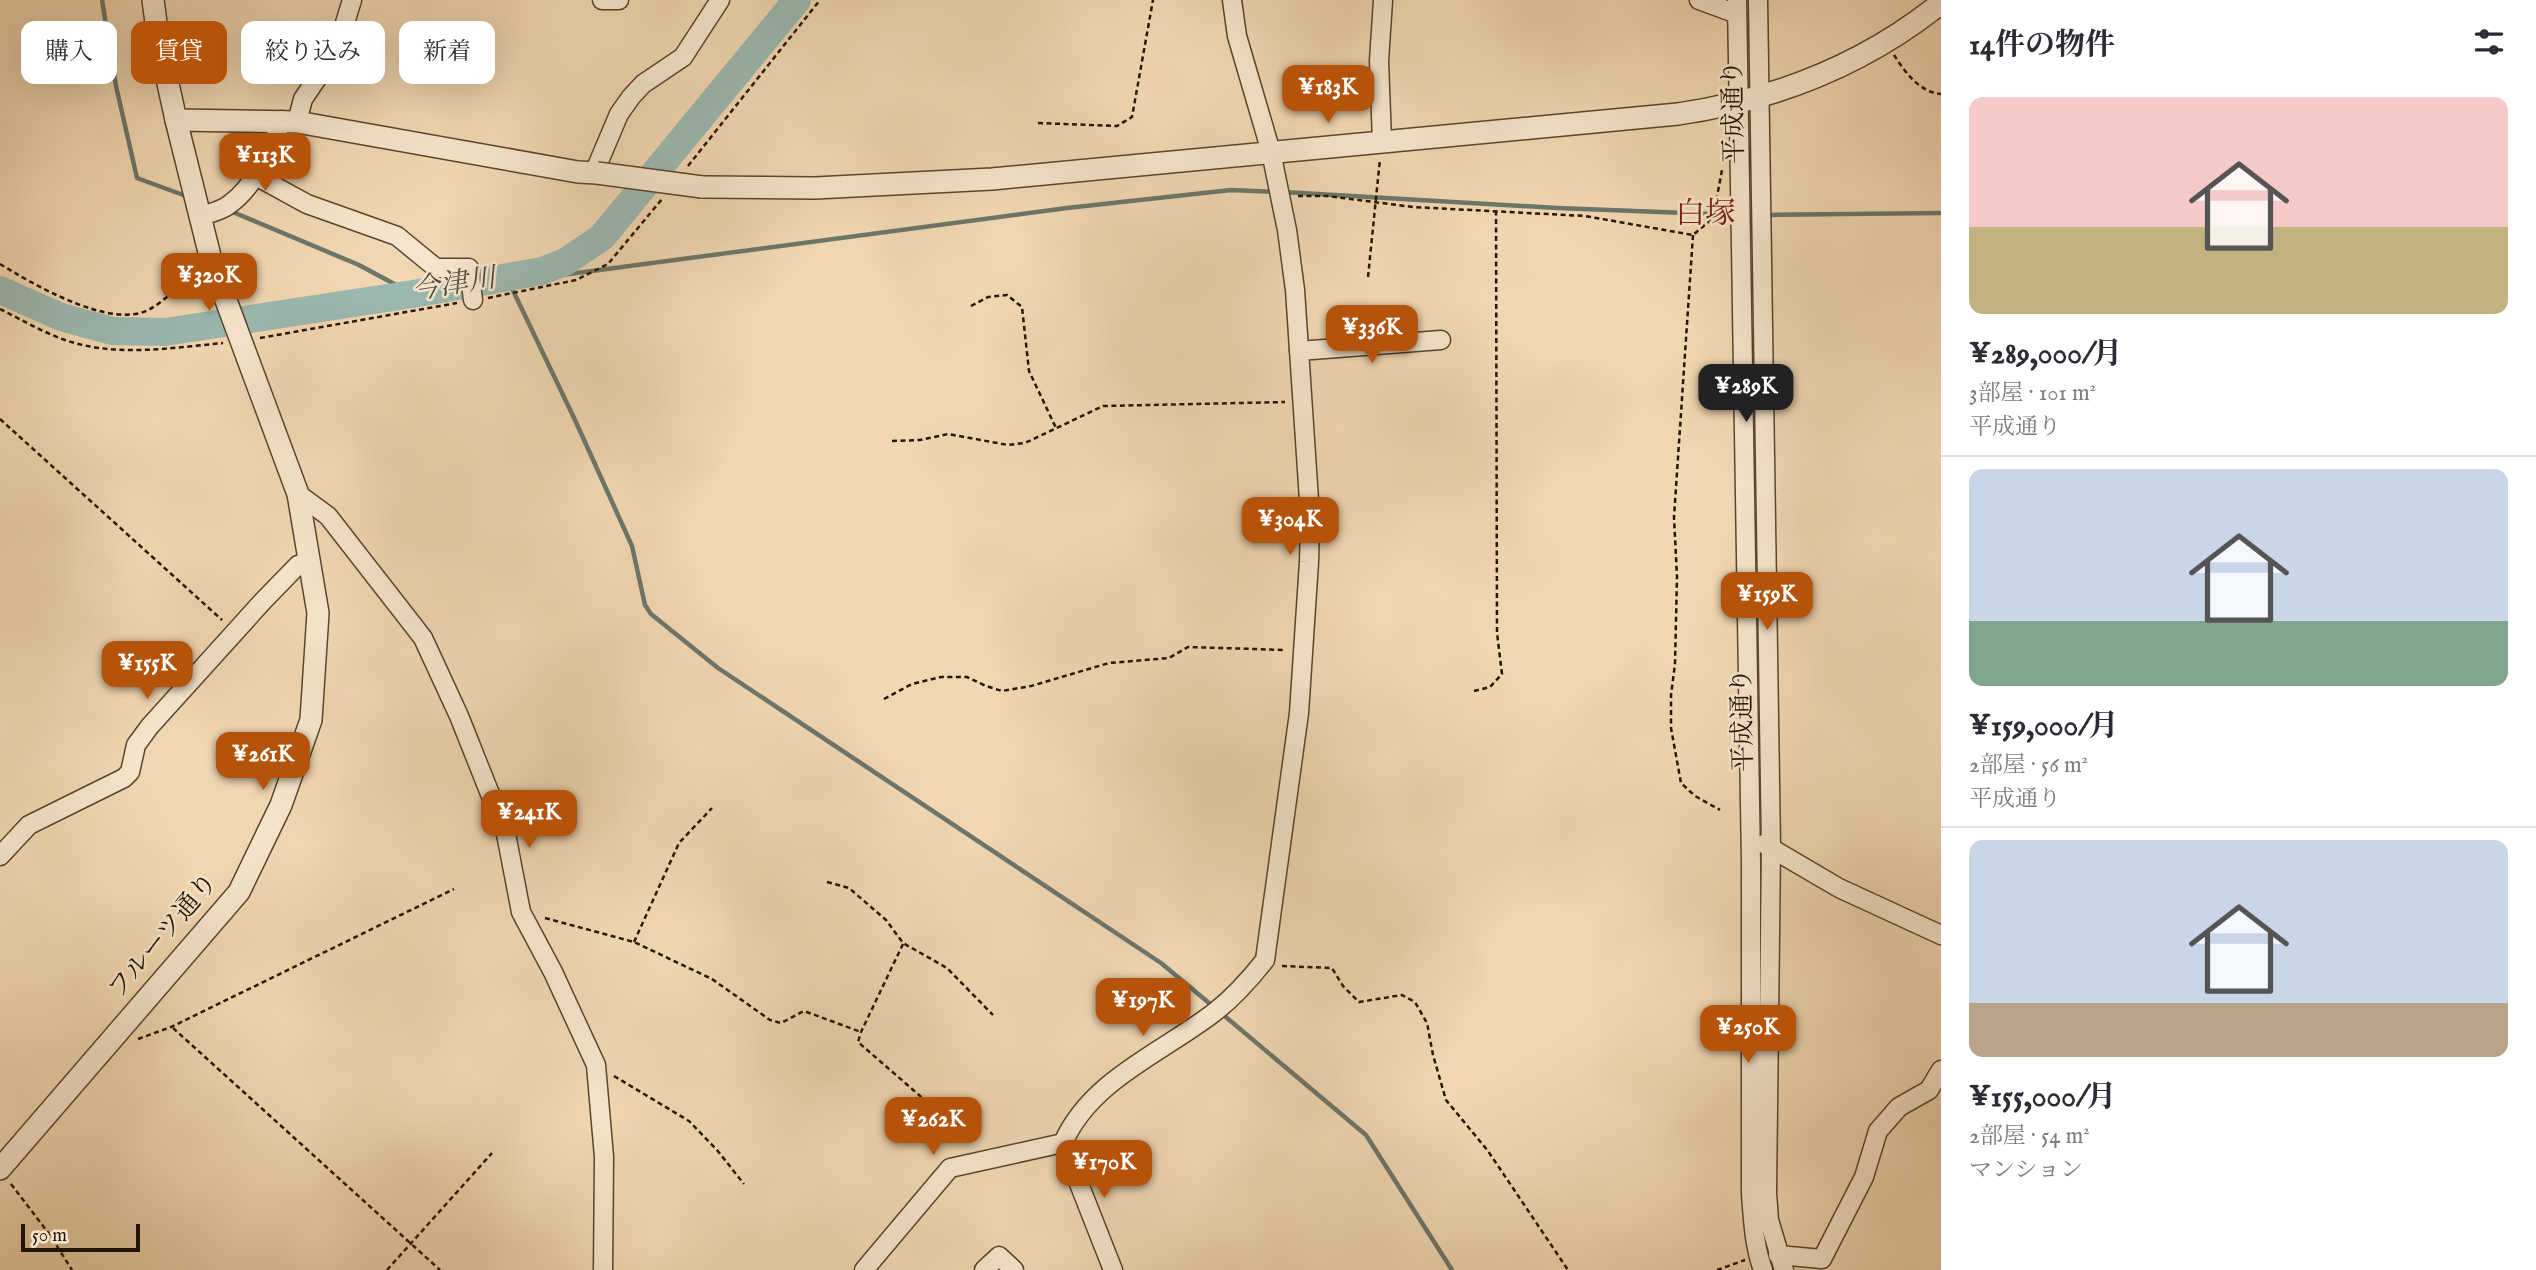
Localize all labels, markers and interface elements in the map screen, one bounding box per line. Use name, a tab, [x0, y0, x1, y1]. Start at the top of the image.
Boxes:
chip: 購入	[21, 21, 117, 84]
chip: 賃貸	[131, 21, 227, 84]
chip: 絞り込み	[241, 21, 385, 84]
chip: 新着	[399, 21, 495, 84]
icon: filters	[2470, 23, 2508, 61]
text: 14件の物件	[1969, 27, 2115, 65]
street label: 平成通り	[1717, 60, 1751, 164]
pin: ¥183K	[1279, 66, 1377, 125]
text: ¥183K	[1298, 73, 1358, 102]
pin: ¥113K	[216, 134, 314, 193]
text: ¥113K	[235, 141, 295, 170]
icon: home	[2176, 143, 2302, 269]
district label: 白塚	[1675, 196, 1735, 234]
pin: ¥320K	[160, 254, 258, 313]
text: ¥320K	[177, 261, 241, 290]
water label: 今津川	[410, 261, 501, 309]
pin: ¥336K	[1323, 306, 1421, 365]
text: ¥336K	[1342, 313, 1402, 342]
text: ¥289,000/月	[1969, 336, 2122, 374]
pin: ¥289K	[1697, 364, 1795, 424]
text: ¥289K	[1714, 372, 1778, 401]
text: 3部屋 · 101 m²	[1969, 379, 2096, 408]
text: 平成通り	[1969, 413, 2061, 442]
pin: ¥304K	[1241, 498, 1339, 557]
text: ¥304K	[1258, 505, 1322, 534]
icon: home	[2176, 515, 2302, 641]
pin: ¥159K	[1718, 572, 1816, 632]
text: ¥159K	[1737, 580, 1797, 609]
pin: ¥155K	[98, 642, 196, 701]
text: ¥155K	[118, 649, 176, 678]
street label: 平成通り	[1726, 668, 1760, 772]
text: ¥159,000/月	[1969, 708, 2118, 746]
pin: ¥261K	[214, 732, 312, 792]
text: ¥261K	[232, 740, 294, 769]
text: 2部屋 · 56 m²	[1969, 751, 2088, 780]
text: 平成通り	[1969, 785, 2061, 814]
pin: ¥241K	[480, 790, 578, 850]
text: ¥241K	[497, 798, 561, 827]
street label: フルーツ通り	[101, 866, 225, 1006]
icon: home	[2176, 886, 2302, 1012]
pin: ¥197K	[1094, 978, 1192, 1038]
text: ¥197K	[1112, 986, 1174, 1015]
pin: ¥250K	[1699, 1006, 1797, 1065]
text: ¥250K	[1716, 1013, 1780, 1042]
text: ¥155,000/月	[1969, 1079, 2116, 1117]
pin: ¥262K	[884, 1098, 982, 1157]
text: ¥262K	[901, 1105, 965, 1134]
text: 2部屋 · 54 m²	[1969, 1122, 2090, 1151]
pin: ¥170K	[1055, 1140, 1153, 1200]
text: ¥170K	[1072, 1148, 1136, 1177]
text: マンション	[1969, 1156, 2083, 1185]
scale bar	[21, 1221, 140, 1253]
text: 50 m	[32, 1224, 67, 1248]

